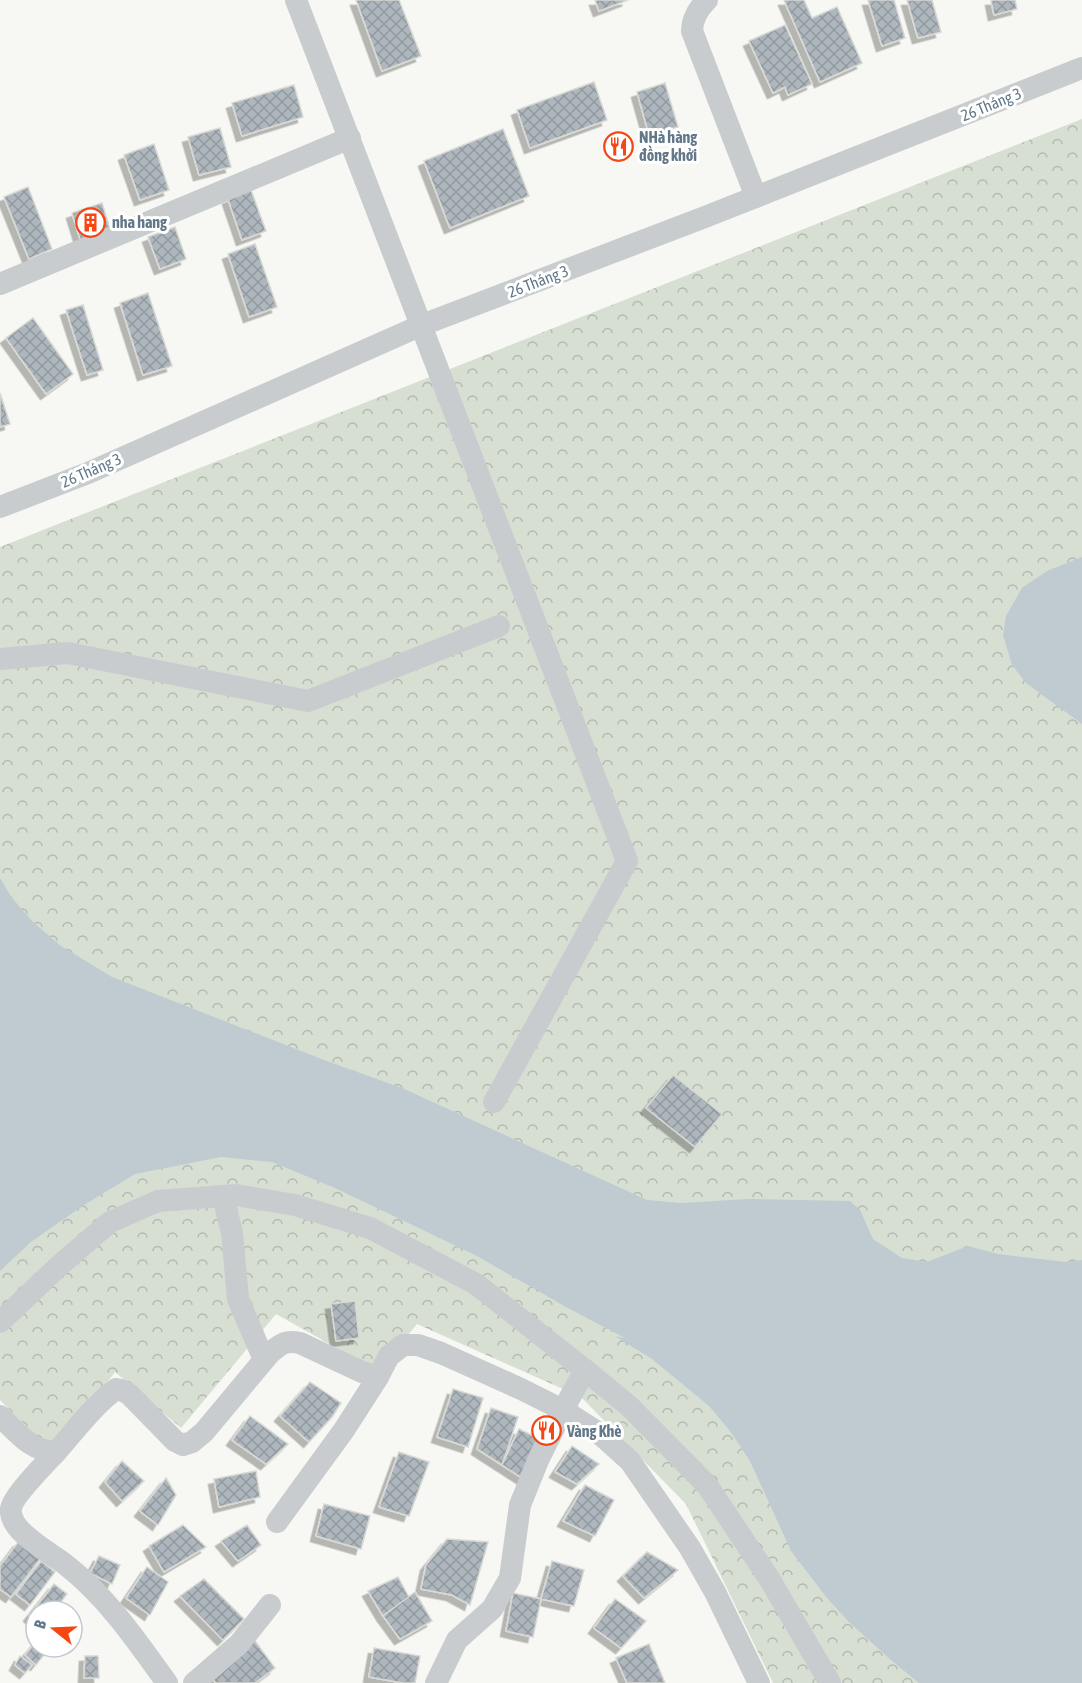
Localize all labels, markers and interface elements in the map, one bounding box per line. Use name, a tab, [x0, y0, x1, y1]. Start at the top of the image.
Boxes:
street label: 26 Tháng 3	[958, 84, 1024, 125]
place label: NHà hàng đồng khởi	[639, 128, 697, 164]
restaurant icon: NHà hàng đồng khởi	[602, 130, 634, 162]
building icon: nha hang	[75, 206, 107, 238]
place label: nha hang	[112, 213, 167, 231]
street label: 26 Tháng 3	[505, 261, 571, 302]
street label: 26 Tháng 3	[58, 449, 124, 492]
restaurant icon: Vàng Khè	[530, 1415, 562, 1447]
place label: Vàng Khè	[566, 1422, 622, 1440]
north arrow	[24, 1599, 84, 1659]
text: B	[30, 1618, 50, 1631]

